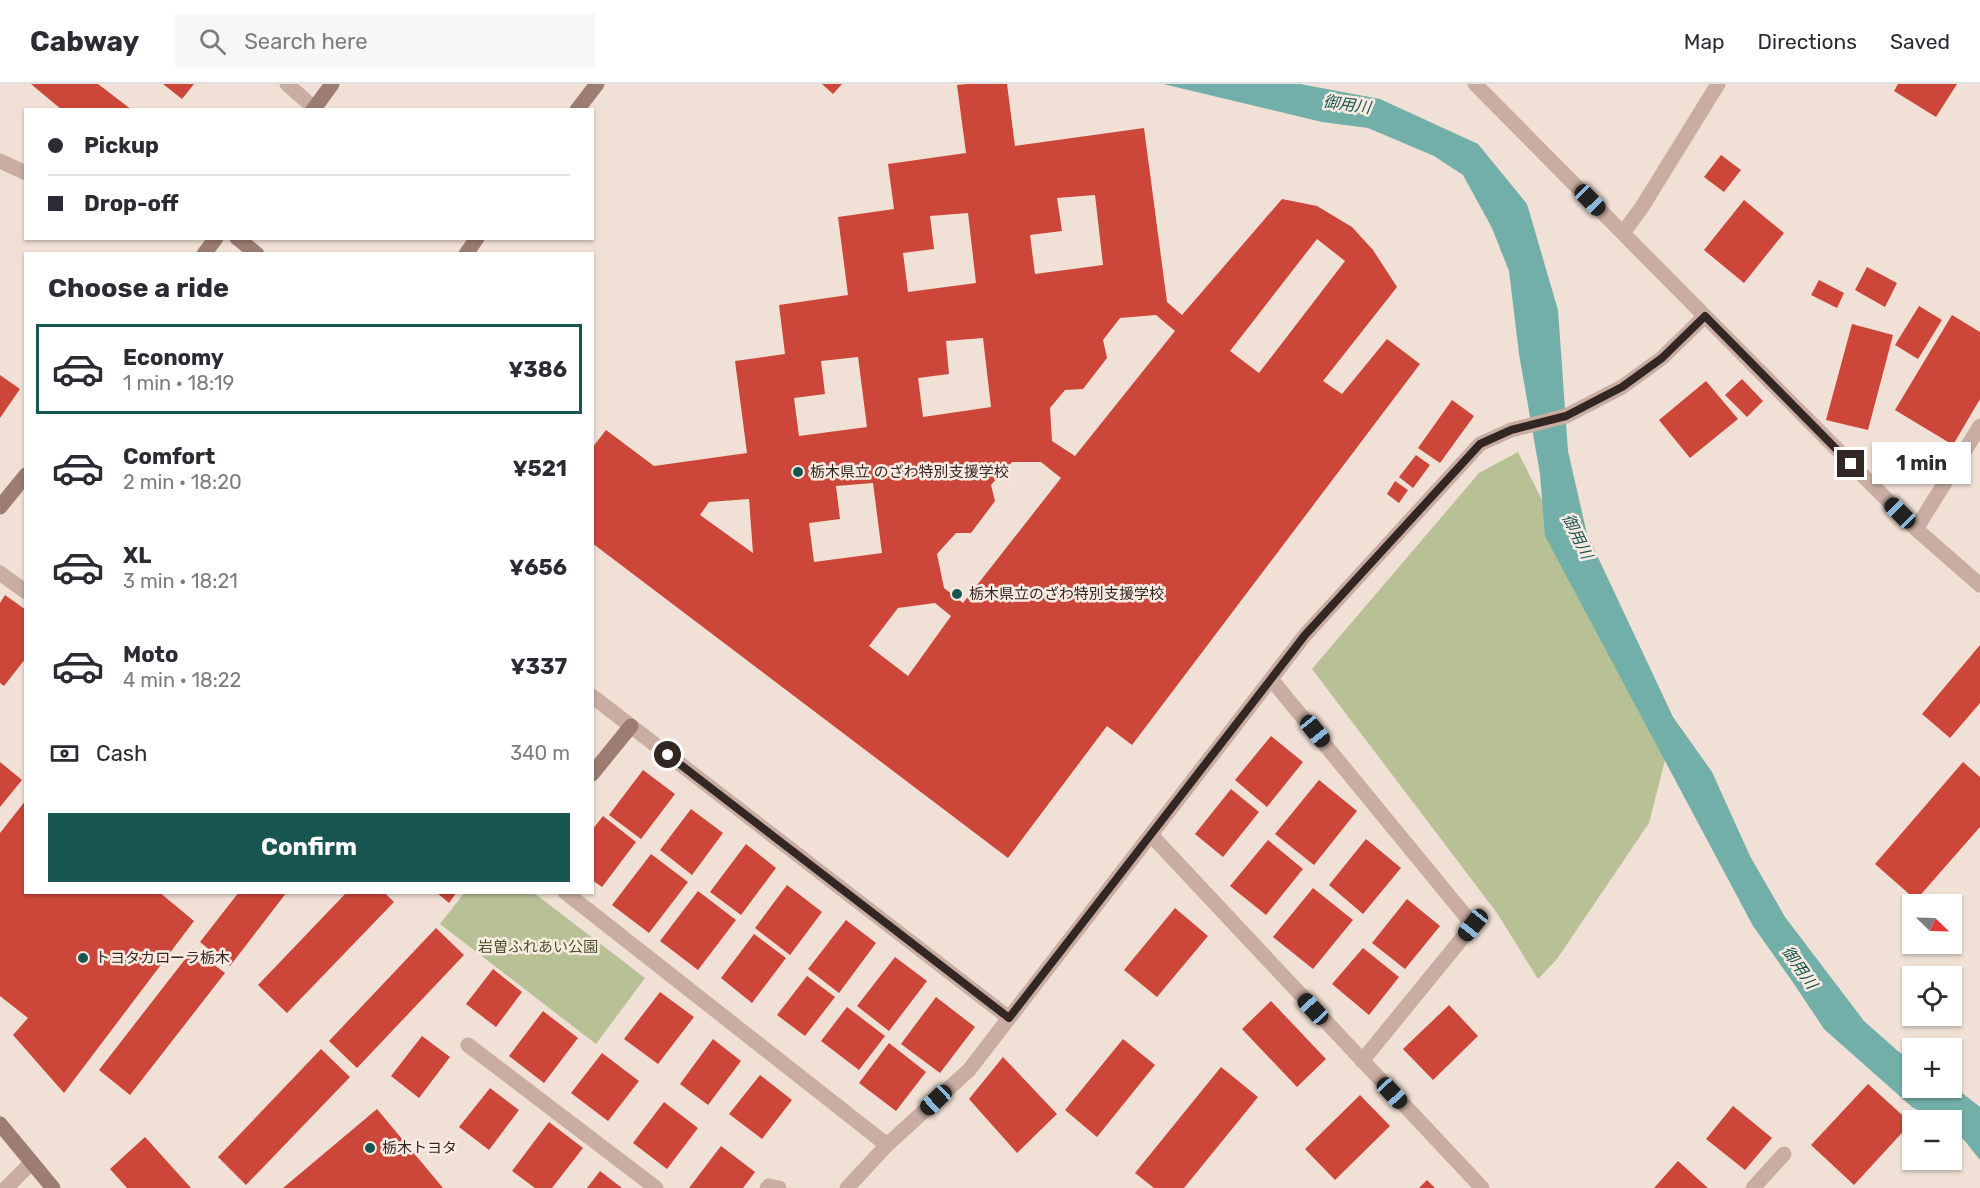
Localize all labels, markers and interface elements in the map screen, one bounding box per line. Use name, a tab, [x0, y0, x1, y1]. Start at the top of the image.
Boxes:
search box	[175, 14, 595, 68]
text: Cabway	[30, 25, 139, 58]
icon: search	[196, 25, 229, 58]
text: Search here	[244, 28, 368, 55]
text: Map	[1684, 29, 1725, 54]
text: Directions	[1758, 29, 1857, 54]
text: Saved	[1890, 29, 1950, 54]
water label: 御用川	[1322, 92, 1374, 118]
text: Pickup	[84, 132, 159, 159]
car	[1571, 181, 1609, 219]
text: Drop-off	[84, 190, 179, 217]
text: Choose a ride	[48, 272, 229, 304]
icon: car	[51, 342, 105, 396]
text: Economy	[123, 344, 224, 371]
text: ¥386	[508, 356, 567, 383]
text: 1 min · 18:19	[123, 371, 234, 395]
icon: car	[51, 441, 105, 495]
text: Comfort	[123, 443, 215, 470]
callout: 1 min	[1872, 443, 1971, 485]
route end	[1837, 450, 1864, 477]
text: 1 min	[1896, 451, 1947, 475]
text: ¥521	[512, 455, 567, 482]
place label: 栃木県立 のざわ特別支援学校	[810, 463, 1009, 481]
marker: 栃木県立 のざわ特別支援学校	[791, 465, 805, 479]
text: 2 min · 18:20	[123, 470, 242, 494]
car	[1881, 494, 1919, 532]
water label: 御用川	[1558, 510, 1597, 564]
icon: car	[51, 540, 105, 594]
text: XL	[123, 542, 151, 569]
text: ¥656	[509, 554, 567, 581]
text: 3 min · 18:21	[123, 569, 238, 593]
place label: 栃木県立のざわ特別支援学校	[969, 585, 1164, 603]
marker: 栃木県立のざわ特別支援学校	[950, 587, 964, 601]
icon: car	[51, 639, 105, 693]
text: Moto	[123, 641, 178, 668]
text: ¥337	[510, 653, 567, 680]
text: 4 min · 18:22	[123, 668, 241, 692]
car	[1297, 711, 1333, 751]
icon: cash	[48, 737, 81, 770]
text: Cash	[96, 740, 147, 767]
text: 340 m	[510, 741, 570, 765]
route start	[654, 741, 681, 768]
button: Confirm	[48, 813, 570, 882]
north arrow	[1902, 894, 1962, 954]
map controls	[1902, 894, 1962, 1170]
car	[1455, 905, 1491, 945]
park label: 岩曽ふれあい公園	[478, 938, 598, 956]
water label: 御用川	[1778, 942, 1822, 994]
place label: トヨタカローラ栃木	[95, 949, 230, 967]
marker: トヨタカローラ栃木	[76, 951, 90, 965]
button: locate	[1902, 966, 1962, 1026]
car	[1294, 990, 1332, 1028]
button: +	[1902, 1038, 1962, 1098]
car	[1373, 1074, 1411, 1112]
car	[917, 1081, 955, 1119]
button: −	[1902, 1110, 1962, 1170]
place label: 栃木トヨタ	[382, 1139, 457, 1157]
marker: 栃木トヨタ	[363, 1141, 377, 1155]

